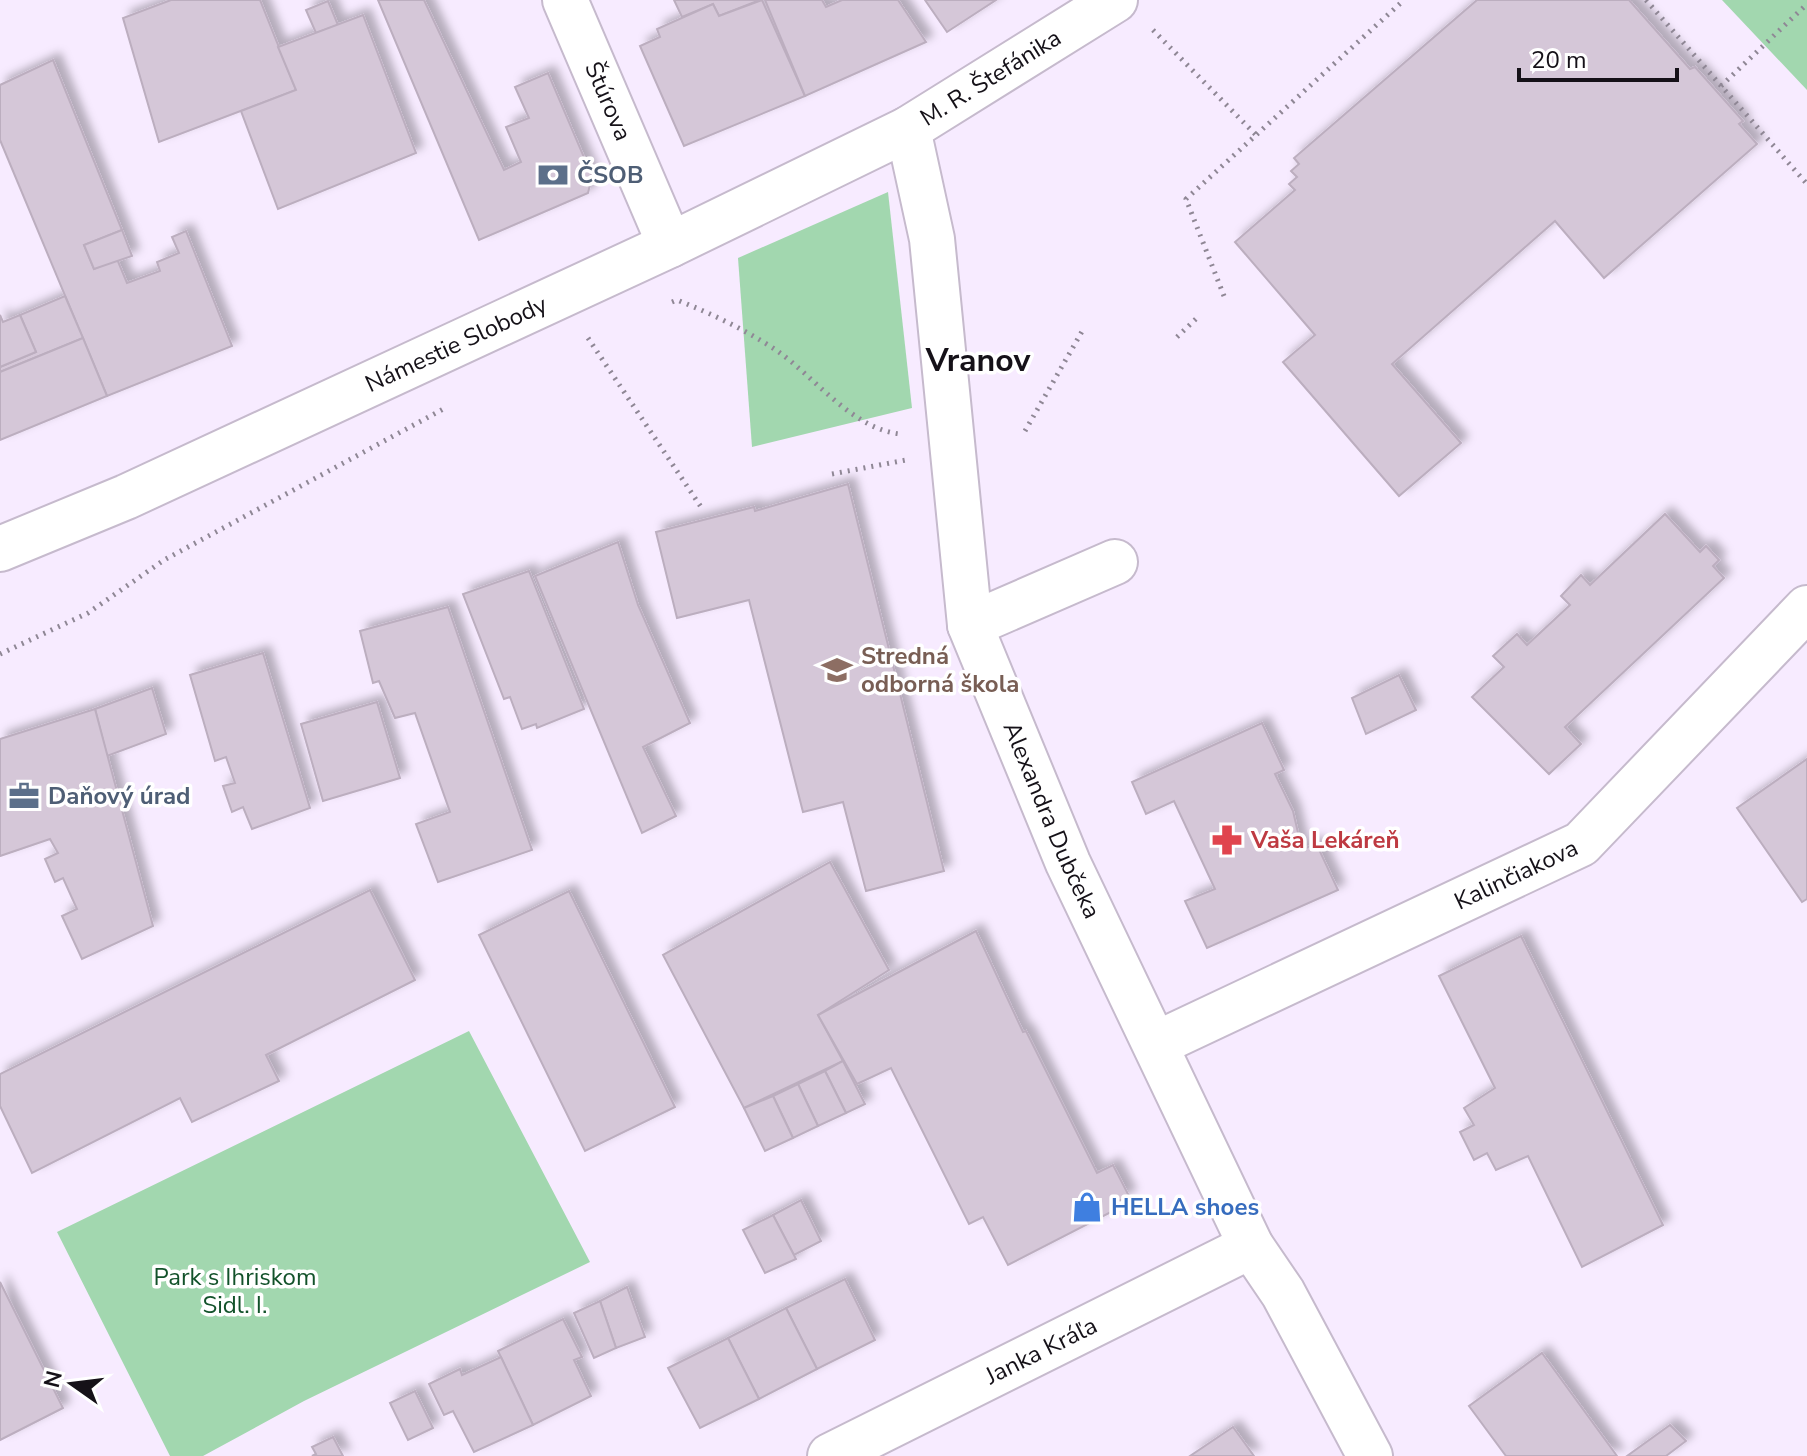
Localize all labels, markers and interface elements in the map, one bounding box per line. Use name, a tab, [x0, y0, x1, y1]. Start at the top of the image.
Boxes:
street label: M. R. Štefánika	[914, 22, 1067, 133]
scale bar	[1519, 32, 1677, 82]
text: 20 m	[1531, 44, 1587, 76]
street label: Štúrova	[577, 57, 639, 146]
bank icon: ČSOB	[536, 158, 570, 192]
place label: ČSOB	[577, 159, 643, 191]
street label: Námestie Slobody	[360, 288, 553, 400]
district label: Vranov	[925, 339, 1031, 382]
place label: Stredná odborná škola	[861, 640, 1019, 700]
school or university icon: Stredná odborná škola	[820, 653, 854, 687]
street label: Alexandra Dubčeka	[996, 717, 1108, 924]
office icon: Daňový úrad	[7, 779, 41, 813]
place label: Daňový úrad	[48, 780, 190, 812]
pharmacy icon: Vaša Lekáreň	[1210, 823, 1244, 857]
place label: Vaša Lekáreň	[1250, 824, 1400, 856]
street label: Kalinčiakova	[1449, 832, 1583, 917]
shop icon: HELLA shoes	[1070, 1190, 1104, 1224]
place label: HELLA shoes	[1111, 1191, 1259, 1223]
park label: Park s Ihriskom Sidl. I.	[154, 1261, 316, 1321]
street label: Janka Kráľa	[979, 1309, 1102, 1392]
north arrow	[32, 1344, 112, 1424]
text: N	[37, 1368, 70, 1391]

